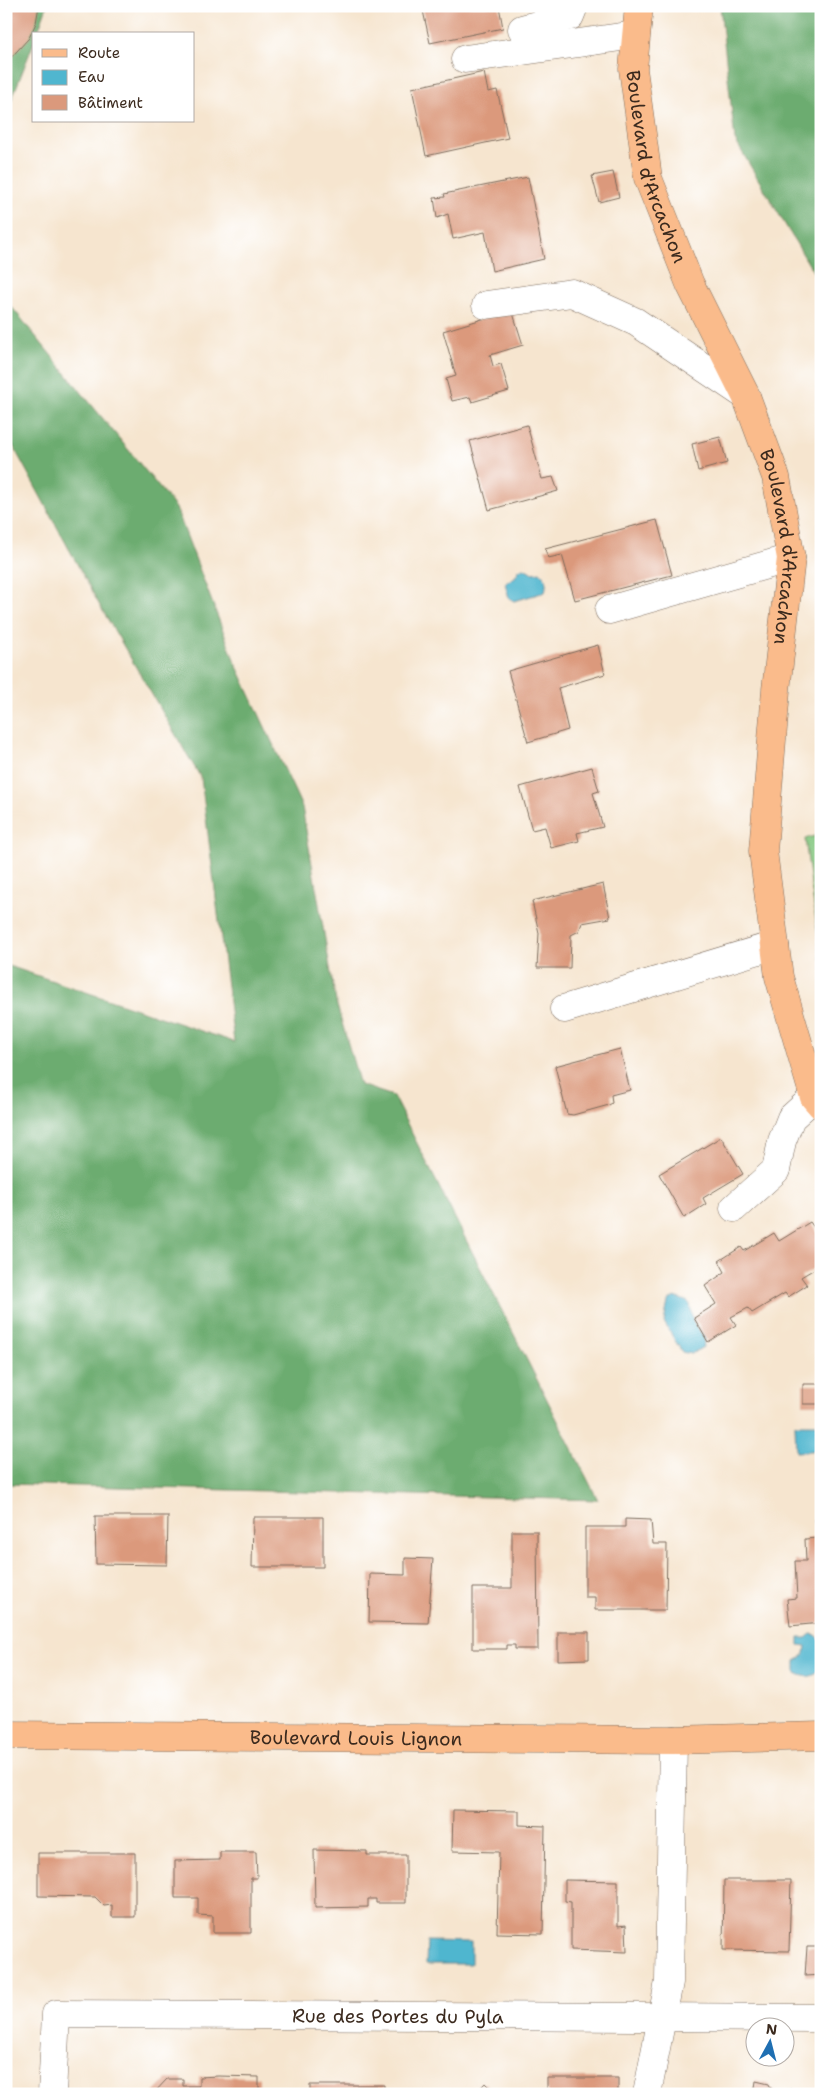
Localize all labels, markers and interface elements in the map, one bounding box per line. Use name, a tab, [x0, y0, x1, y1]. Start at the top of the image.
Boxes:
legend	[32, 32, 195, 122]
text: Route	[78, 43, 120, 63]
text: Eau	[78, 67, 105, 87]
street label: Boulevard d'Arcachon	[621, 69, 693, 266]
text: Bâtiment	[78, 93, 143, 113]
street label: Boulevard d'Arcachon	[754, 445, 804, 646]
street label: Boulevard Louis Lignon	[250, 1724, 462, 1751]
street label: Rue des Portes du Pyla	[292, 2003, 504, 2029]
north arrow	[744, 2018, 794, 2068]
text: N	[765, 2019, 778, 2039]

